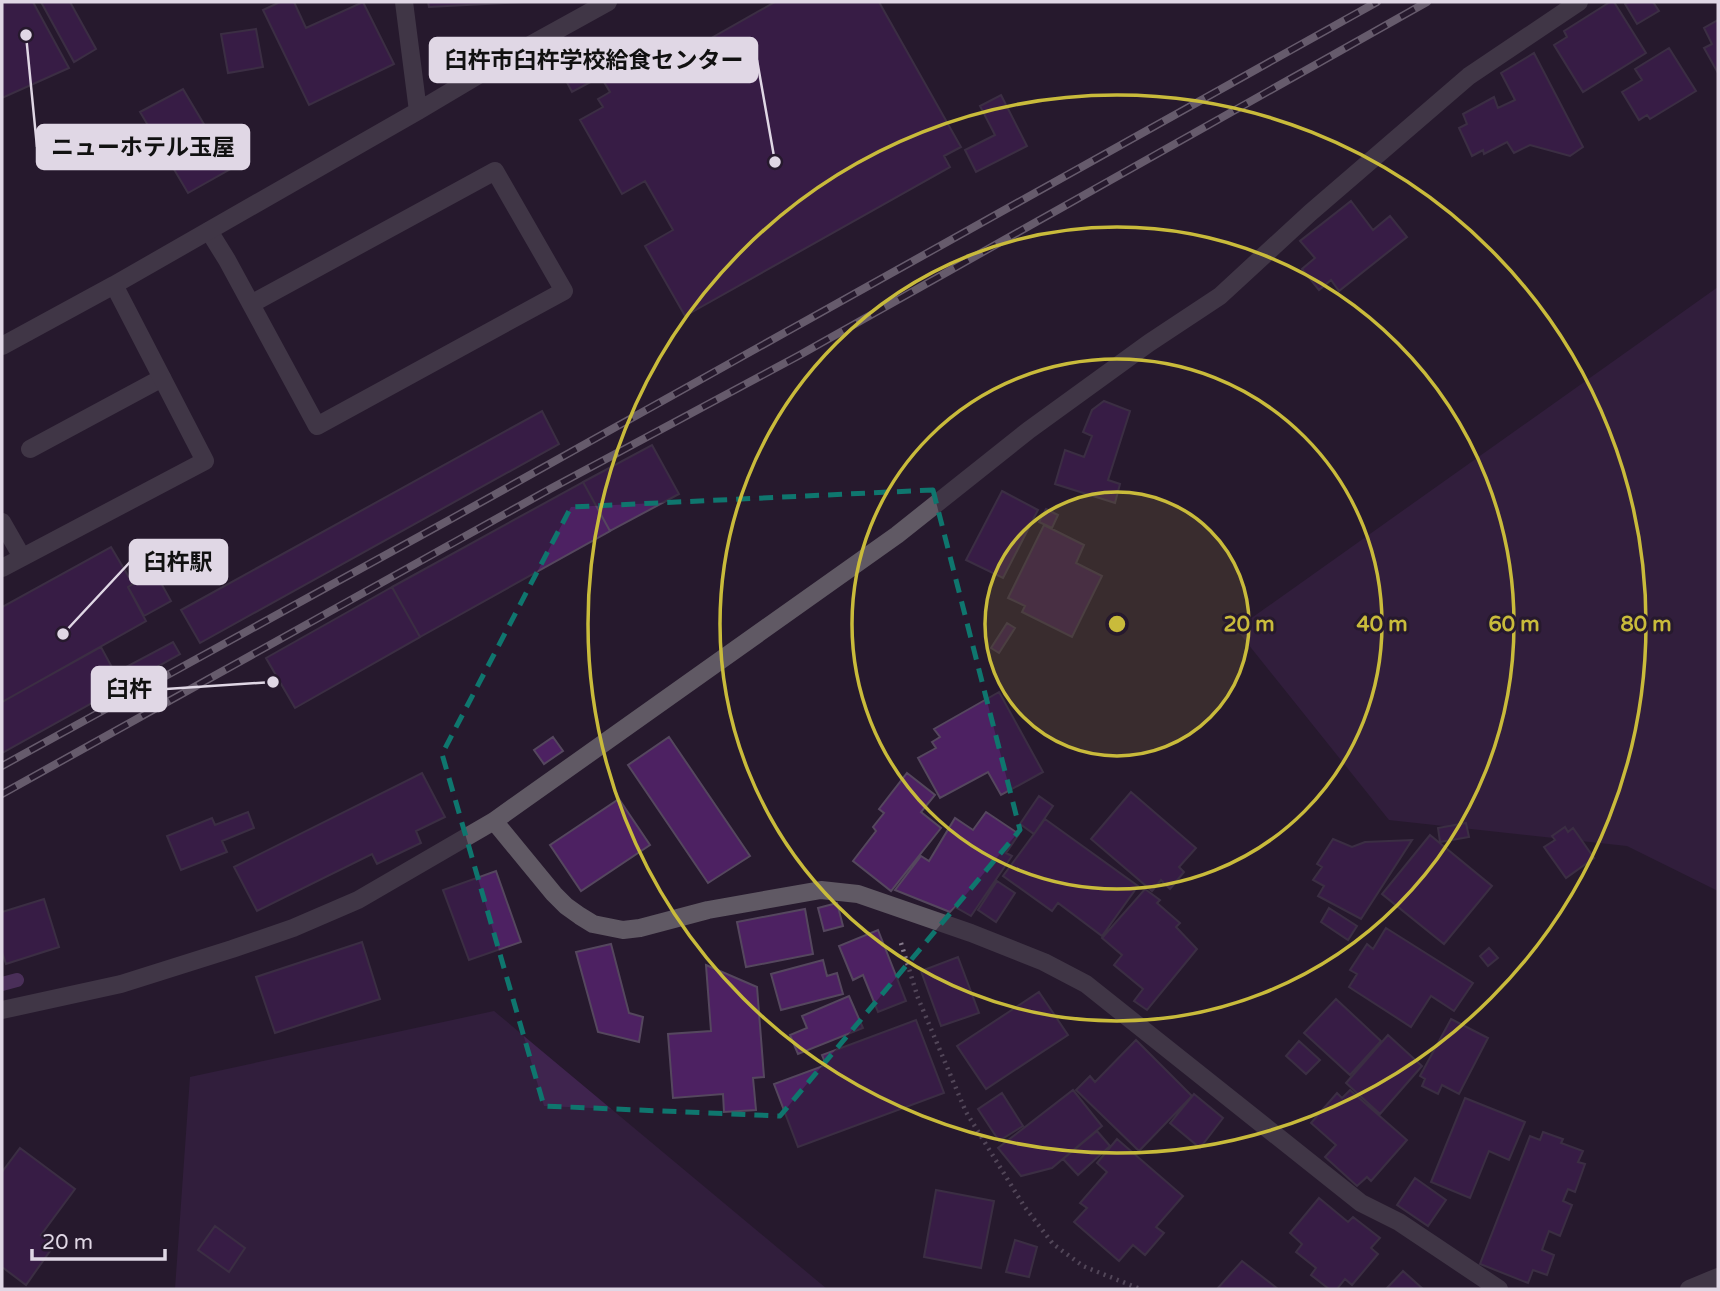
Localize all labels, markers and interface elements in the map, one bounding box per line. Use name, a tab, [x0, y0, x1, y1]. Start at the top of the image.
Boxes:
callout: 臼杵市臼杵学校給食センター	[430, 38, 757, 82]
text: 臼杵市臼杵学校給食センター	[445, 47, 744, 75]
callout: ニューホテル玉屋	[37, 125, 249, 169]
text: ニューホテル玉屋	[51, 134, 235, 162]
callout: 臼杵駅	[130, 540, 227, 584]
text: 臼杵駅	[144, 549, 213, 577]
centre of rings	[1105, 612, 1129, 636]
text: 20 m	[1223, 612, 1275, 637]
text: 40 m	[1356, 612, 1408, 637]
text: 60 m	[1488, 612, 1540, 637]
text: 80 m	[1620, 612, 1672, 637]
callout: 臼杵	[92, 667, 166, 711]
text: 臼杵	[106, 676, 152, 704]
scale bar	[32, 1218, 164, 1262]
text: 20 m	[42, 1230, 93, 1255]

